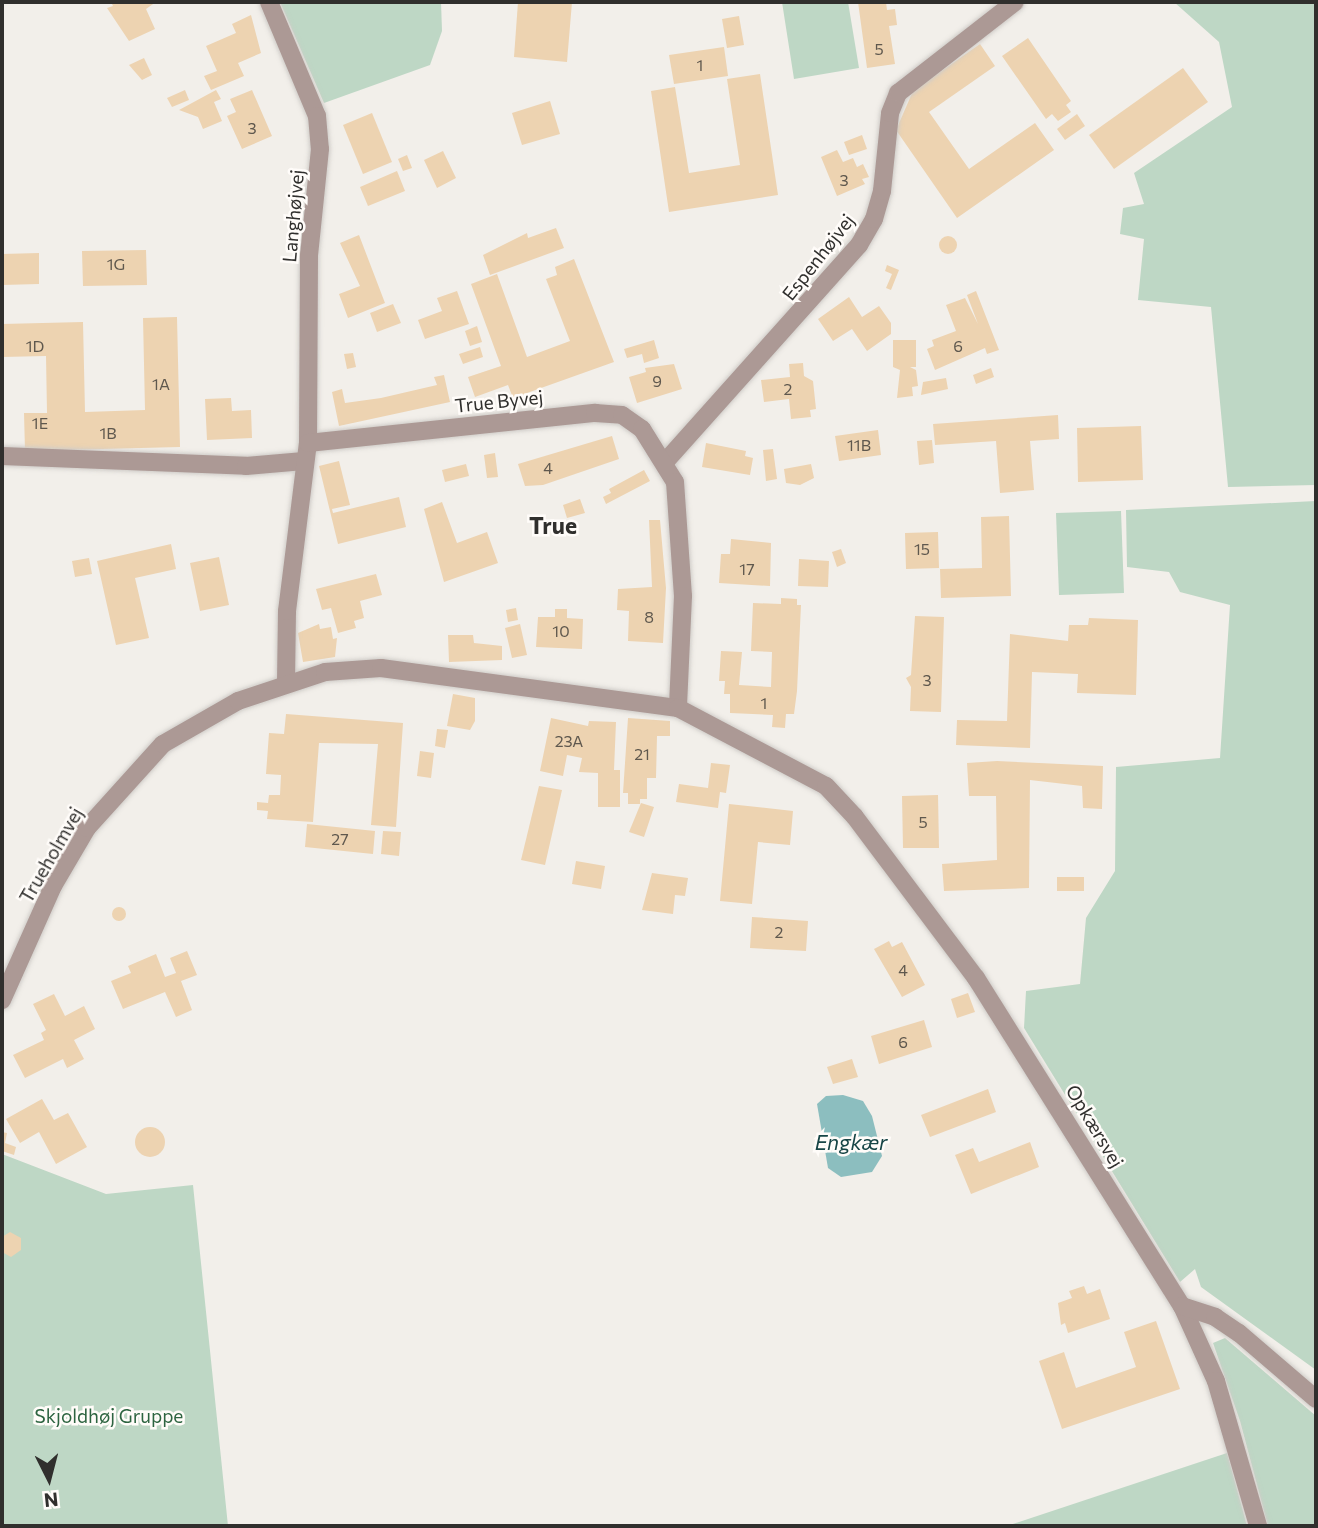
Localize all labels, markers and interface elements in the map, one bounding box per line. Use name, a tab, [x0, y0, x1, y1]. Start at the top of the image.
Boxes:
house number: 5	[874, 39, 884, 59]
house number: 1	[697, 55, 703, 75]
house number: 3	[247, 118, 257, 138]
street label: Langhøjvej	[278, 169, 308, 263]
house number: 3	[839, 170, 849, 190]
street label: Espenhøjvej	[777, 209, 859, 305]
house number: 1G	[107, 254, 125, 274]
house number: 1D	[26, 336, 44, 356]
house number: 6	[953, 336, 963, 356]
house number: 9	[652, 371, 662, 391]
house number: 1A	[152, 374, 170, 394]
house number: 2	[784, 379, 792, 399]
street label: True Byvej	[454, 385, 544, 417]
house number: 1E	[32, 413, 48, 433]
house number: 1B	[99, 423, 117, 443]
house number: 11B	[847, 435, 871, 455]
house number: 4	[543, 458, 553, 478]
district label: True	[529, 511, 577, 539]
house number: 15	[914, 539, 930, 559]
house number: 17	[739, 559, 755, 579]
house number: 8	[644, 607, 654, 627]
house number: 10	[552, 621, 570, 641]
house number: 3	[922, 670, 932, 690]
house number: 1	[761, 693, 767, 713]
house number: 23A	[555, 731, 583, 751]
house number: 21	[634, 744, 650, 764]
street label: Trueholmvej	[14, 803, 88, 907]
house number: 5	[918, 812, 928, 832]
house number: 27	[331, 829, 349, 849]
house number: 2	[775, 922, 783, 942]
house number: 4	[898, 960, 908, 980]
house number: 6	[898, 1032, 908, 1052]
street label: Opkærsvej	[1061, 1080, 1129, 1172]
water label: Engkær	[815, 1129, 887, 1155]
park label: Skjoldhøj Gruppe	[35, 1405, 183, 1427]
north arrow	[14, 1444, 84, 1514]
text: N	[43, 1488, 60, 1513]

